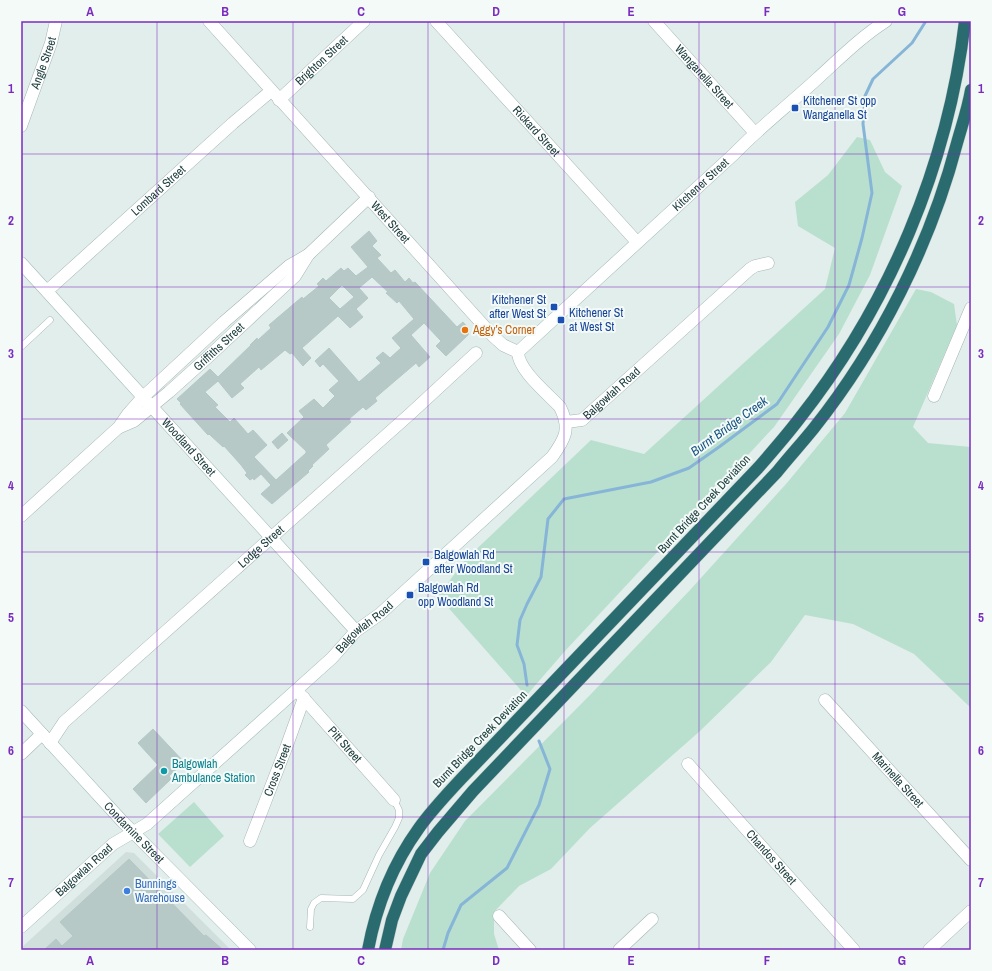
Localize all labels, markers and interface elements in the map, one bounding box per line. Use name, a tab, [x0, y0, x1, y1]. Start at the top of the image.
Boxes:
text: A	[86, 3, 94, 20]
text: B	[221, 3, 229, 20]
text: C	[357, 3, 365, 20]
text: D	[492, 3, 500, 20]
text: E	[627, 3, 635, 20]
text: F	[764, 3, 771, 20]
text: G	[898, 3, 906, 20]
street label: Brighton Street	[292, 32, 351, 89]
street label: Angle Street	[27, 35, 60, 92]
street label: Wanganella Street	[671, 41, 737, 112]
text: 1	[8, 80, 14, 97]
text: 1	[978, 80, 984, 97]
place label: Kitchener St opp Wanganella St	[803, 93, 876, 123]
street label: Rickard Street	[509, 103, 564, 160]
marker: Kitchener St opp Wanganella St	[790, 103, 800, 113]
street label: Kitchener Street	[669, 154, 732, 215]
street label: Lombard Street	[128, 162, 189, 219]
street label: West Street	[367, 198, 414, 247]
text: 2	[8, 212, 14, 229]
text: 2	[978, 212, 984, 229]
place label: Kitchener St after West St	[489, 292, 546, 322]
marker: Kitchener St after West St	[549, 302, 559, 312]
place label: Kitchener St at West St	[569, 305, 623, 335]
marker: Kitchener St at West St	[556, 315, 566, 325]
street label: Griffiths Street	[190, 319, 248, 374]
place label: Aggy’s Corner	[472, 322, 536, 338]
marker: Aggy’s Corner	[460, 325, 470, 335]
text: 3	[8, 345, 14, 362]
text: 3	[978, 345, 984, 362]
street label: Balgowlah Road	[580, 363, 644, 423]
water label: Burnt Bridge Creek	[687, 392, 771, 460]
street label: Woodland Street	[158, 415, 219, 480]
street label: Burnt Bridge Creek Deviation	[654, 451, 754, 557]
text: 4	[8, 477, 14, 494]
text: 4	[978, 477, 984, 494]
street label: Lodge Street	[235, 522, 288, 571]
place label: Balgowlah Rd after Woodland St	[434, 547, 513, 577]
marker: Balgowlah Rd after Woodland St	[421, 557, 431, 567]
place label: Balgowlah Rd opp Woodland St	[418, 580, 494, 610]
marker: Balgowlah Rd opp Woodland St	[405, 590, 415, 600]
street label: Balgowlah Road	[332, 598, 397, 656]
text: 5	[8, 609, 14, 626]
text: 5	[978, 609, 984, 626]
street label: Burnt Bridge Creek Deviation	[429, 687, 531, 791]
street label: Pitt Street	[324, 723, 366, 767]
text: 6	[8, 742, 14, 759]
street label: Cross Street	[260, 742, 295, 799]
text: 6	[978, 742, 984, 759]
street label: Marinella Street	[868, 749, 927, 811]
place label: Balgowlah Ambulance Station	[171, 756, 255, 786]
marker: Balgowlah Ambulance Station	[159, 766, 169, 776]
street label: Condamine Street	[100, 798, 168, 867]
street label: Chandos Street	[742, 826, 800, 888]
street label: Balgowlah Road	[52, 840, 116, 900]
text: 7	[8, 874, 14, 891]
text: 7	[978, 874, 984, 891]
place label: Bunnings Warehouse	[135, 876, 185, 906]
marker: Bunnings Warehouse	[122, 886, 132, 896]
text: A	[86, 952, 94, 969]
text: B	[221, 952, 229, 969]
text: C	[357, 952, 365, 969]
text: D	[492, 952, 500, 969]
text: E	[627, 952, 635, 969]
text: F	[764, 952, 771, 969]
text: G	[898, 952, 906, 969]

